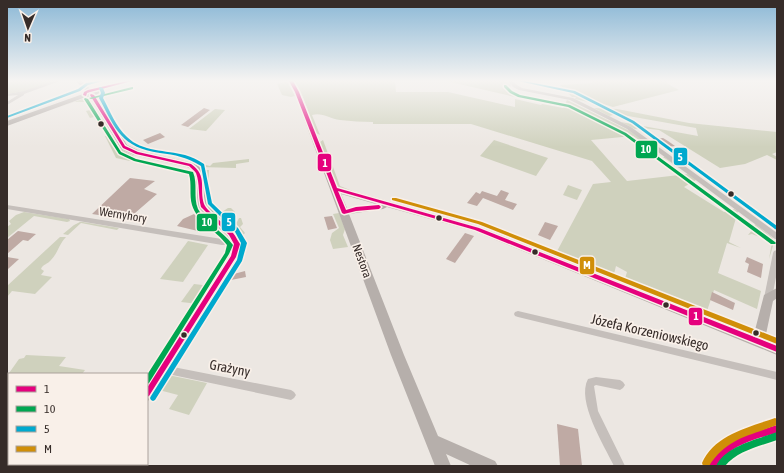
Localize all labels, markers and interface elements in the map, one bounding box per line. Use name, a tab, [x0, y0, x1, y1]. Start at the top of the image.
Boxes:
north arrow	[8, 8, 48, 48]
text: N	[24, 32, 31, 44]
unlabelled marker	[96, 119, 106, 129]
line badge: 10	[635, 140, 658, 159]
text: 10	[641, 143, 651, 155]
line badge: 5	[673, 147, 688, 166]
text: 5	[677, 151, 683, 163]
line badge: 1	[317, 153, 332, 172]
text: 1	[322, 157, 328, 169]
unlabelled marker	[726, 189, 736, 199]
street label: Wernyhory	[98, 204, 148, 226]
line badge: 5	[221, 212, 236, 232]
line badge: 10	[196, 213, 218, 232]
unlabelled marker	[434, 213, 444, 223]
text: 10	[202, 216, 212, 228]
text: 5	[226, 216, 232, 228]
street label: Nestora	[350, 242, 374, 280]
unlabelled marker	[530, 247, 540, 257]
line badge: M	[579, 256, 595, 275]
text: M	[583, 259, 591, 271]
unlabelled marker	[661, 300, 671, 310]
line badge: 1	[688, 307, 703, 326]
text: 1	[693, 310, 699, 322]
street label: Józefa Korzeniowskiego	[590, 311, 710, 353]
unlabelled marker	[751, 328, 761, 338]
unlabelled marker	[179, 330, 189, 340]
street label: Grażyny	[208, 356, 252, 380]
legend	[8, 373, 148, 465]
text: 1	[44, 382, 50, 396]
text: 10	[44, 402, 56, 416]
text: 5	[44, 422, 50, 436]
text: M	[44, 442, 52, 456]

